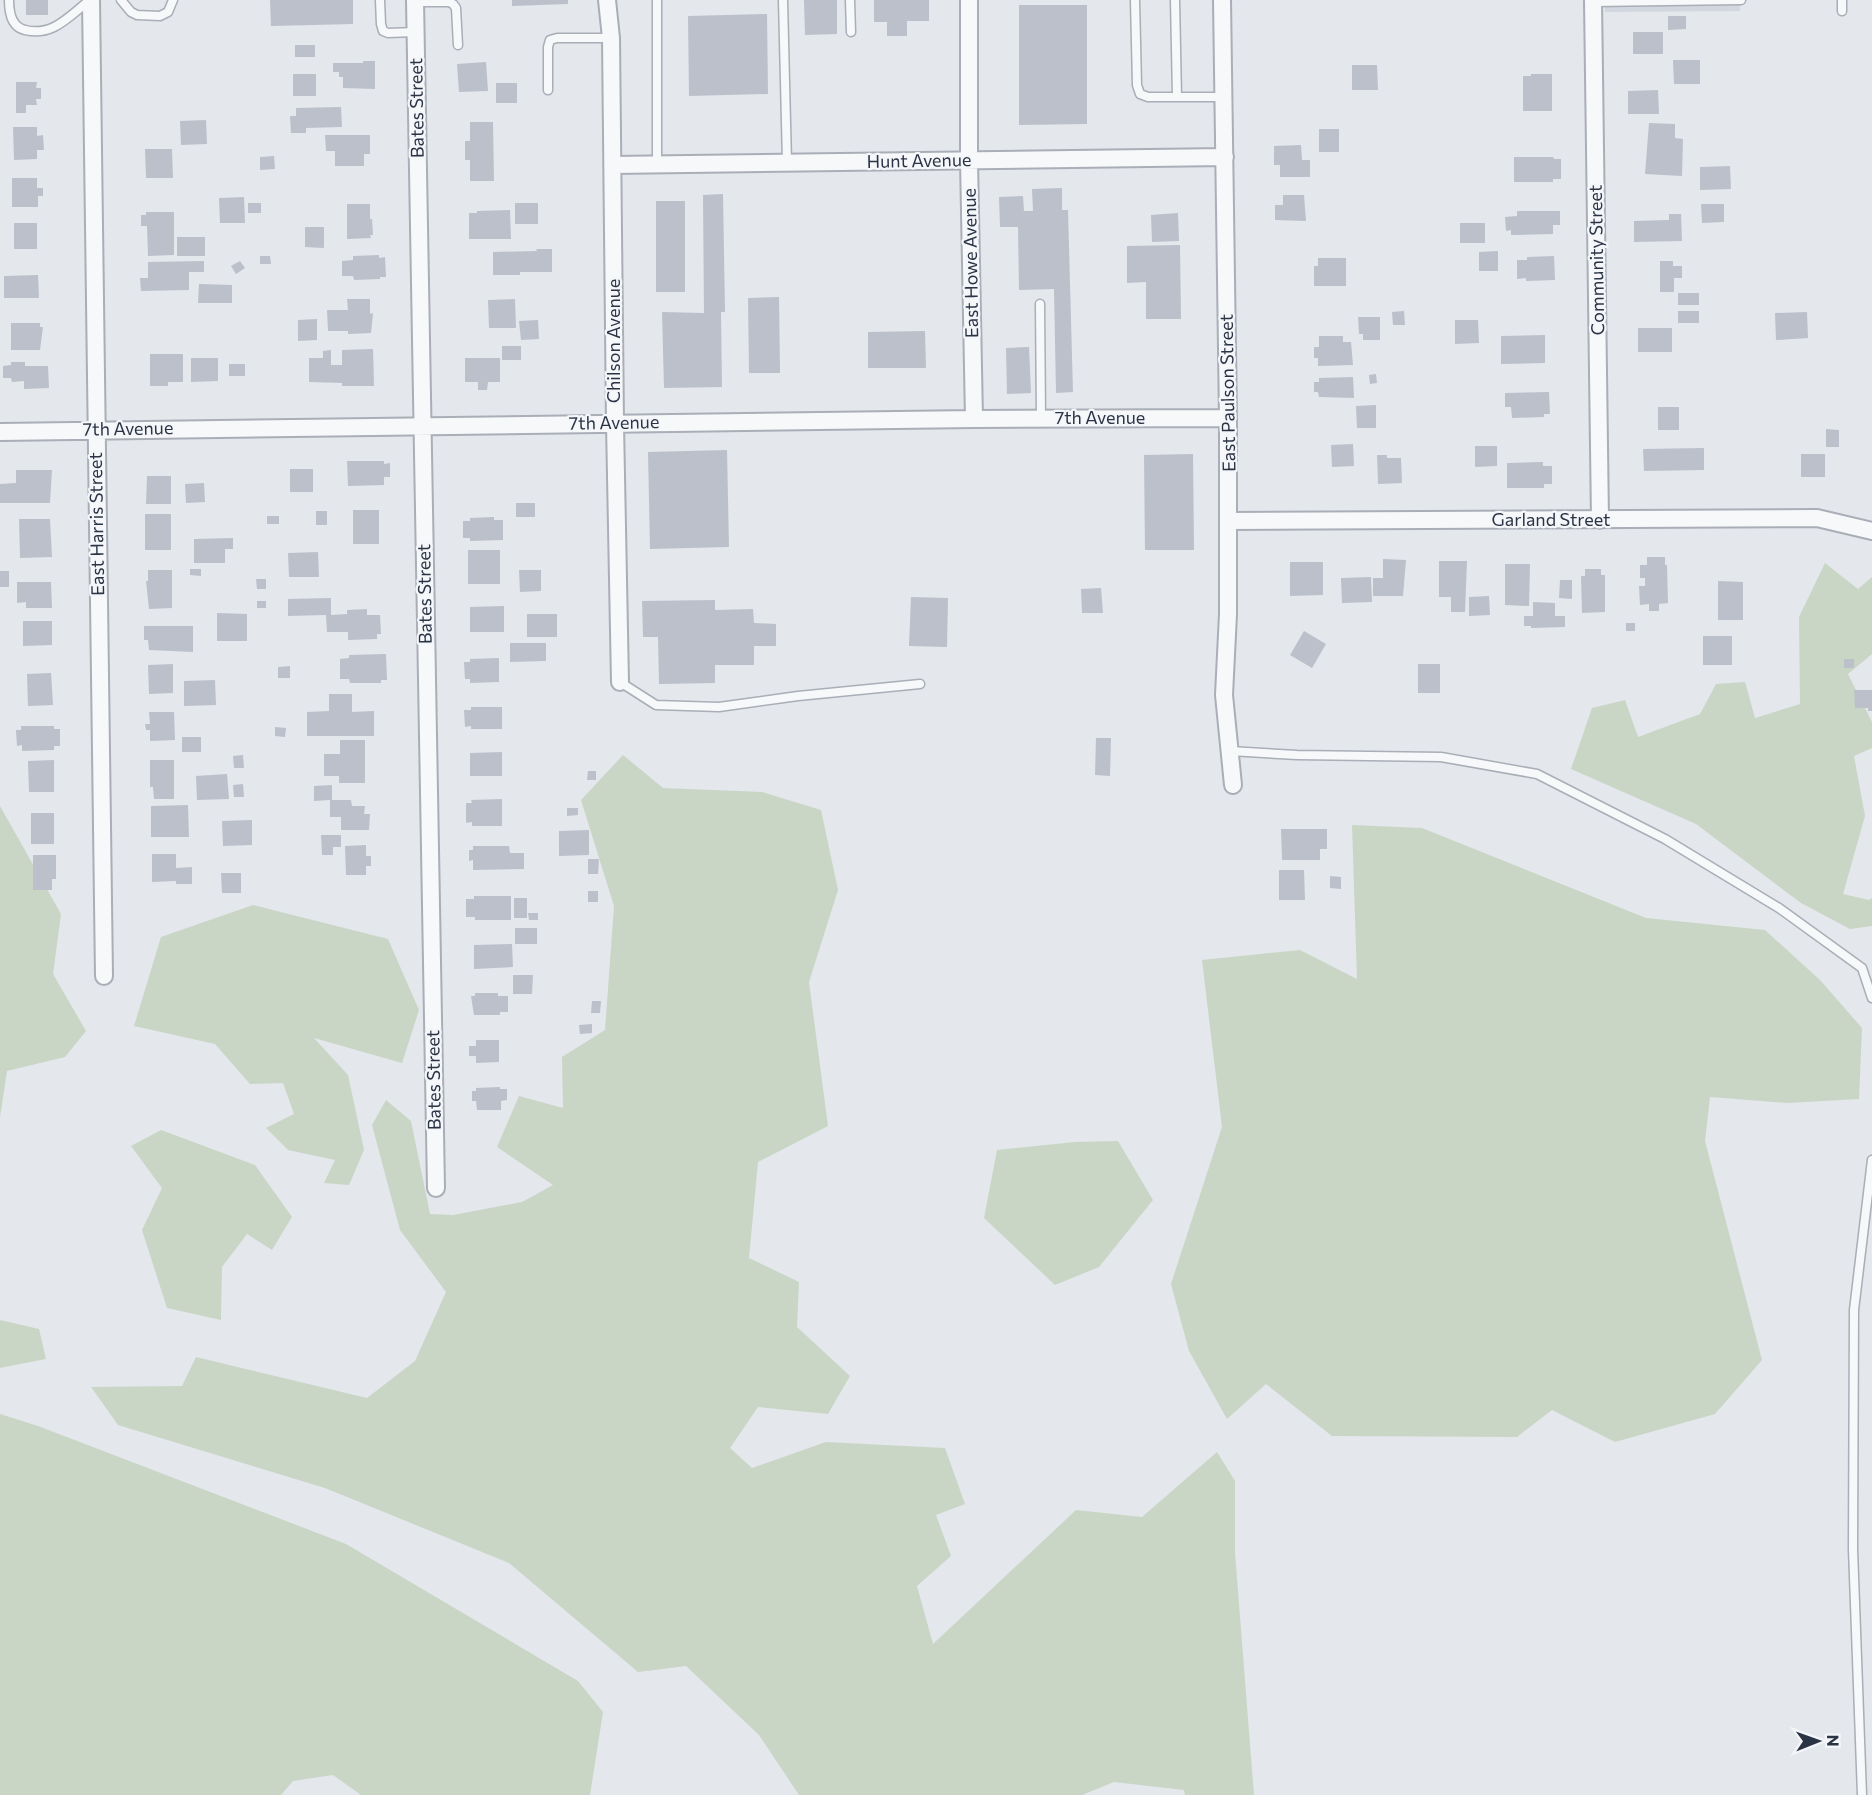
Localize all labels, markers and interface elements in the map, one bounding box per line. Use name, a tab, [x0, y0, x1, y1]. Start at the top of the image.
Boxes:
street label: Bates Street	[404, 58, 428, 158]
street label: Hunt Avenue	[866, 148, 972, 172]
street label: Community Street	[1584, 185, 1608, 335]
street label: East Howe Avenue	[958, 188, 982, 338]
street label: Chilson Avenue	[602, 279, 624, 403]
street label: East Paulson Street	[1215, 314, 1239, 472]
street label: 7th Avenue	[1055, 406, 1145, 428]
street label: 7th Avenue	[568, 410, 659, 434]
street label: 7th Avenue	[82, 416, 173, 440]
street label: East Harris Street	[84, 452, 108, 596]
street label: Garland Street	[1492, 508, 1610, 530]
street label: Bates Street	[412, 544, 436, 644]
street label: Bates Street	[421, 1030, 445, 1130]
north arrow	[1788, 1711, 1848, 1771]
text: N	[1824, 1735, 1843, 1747]

